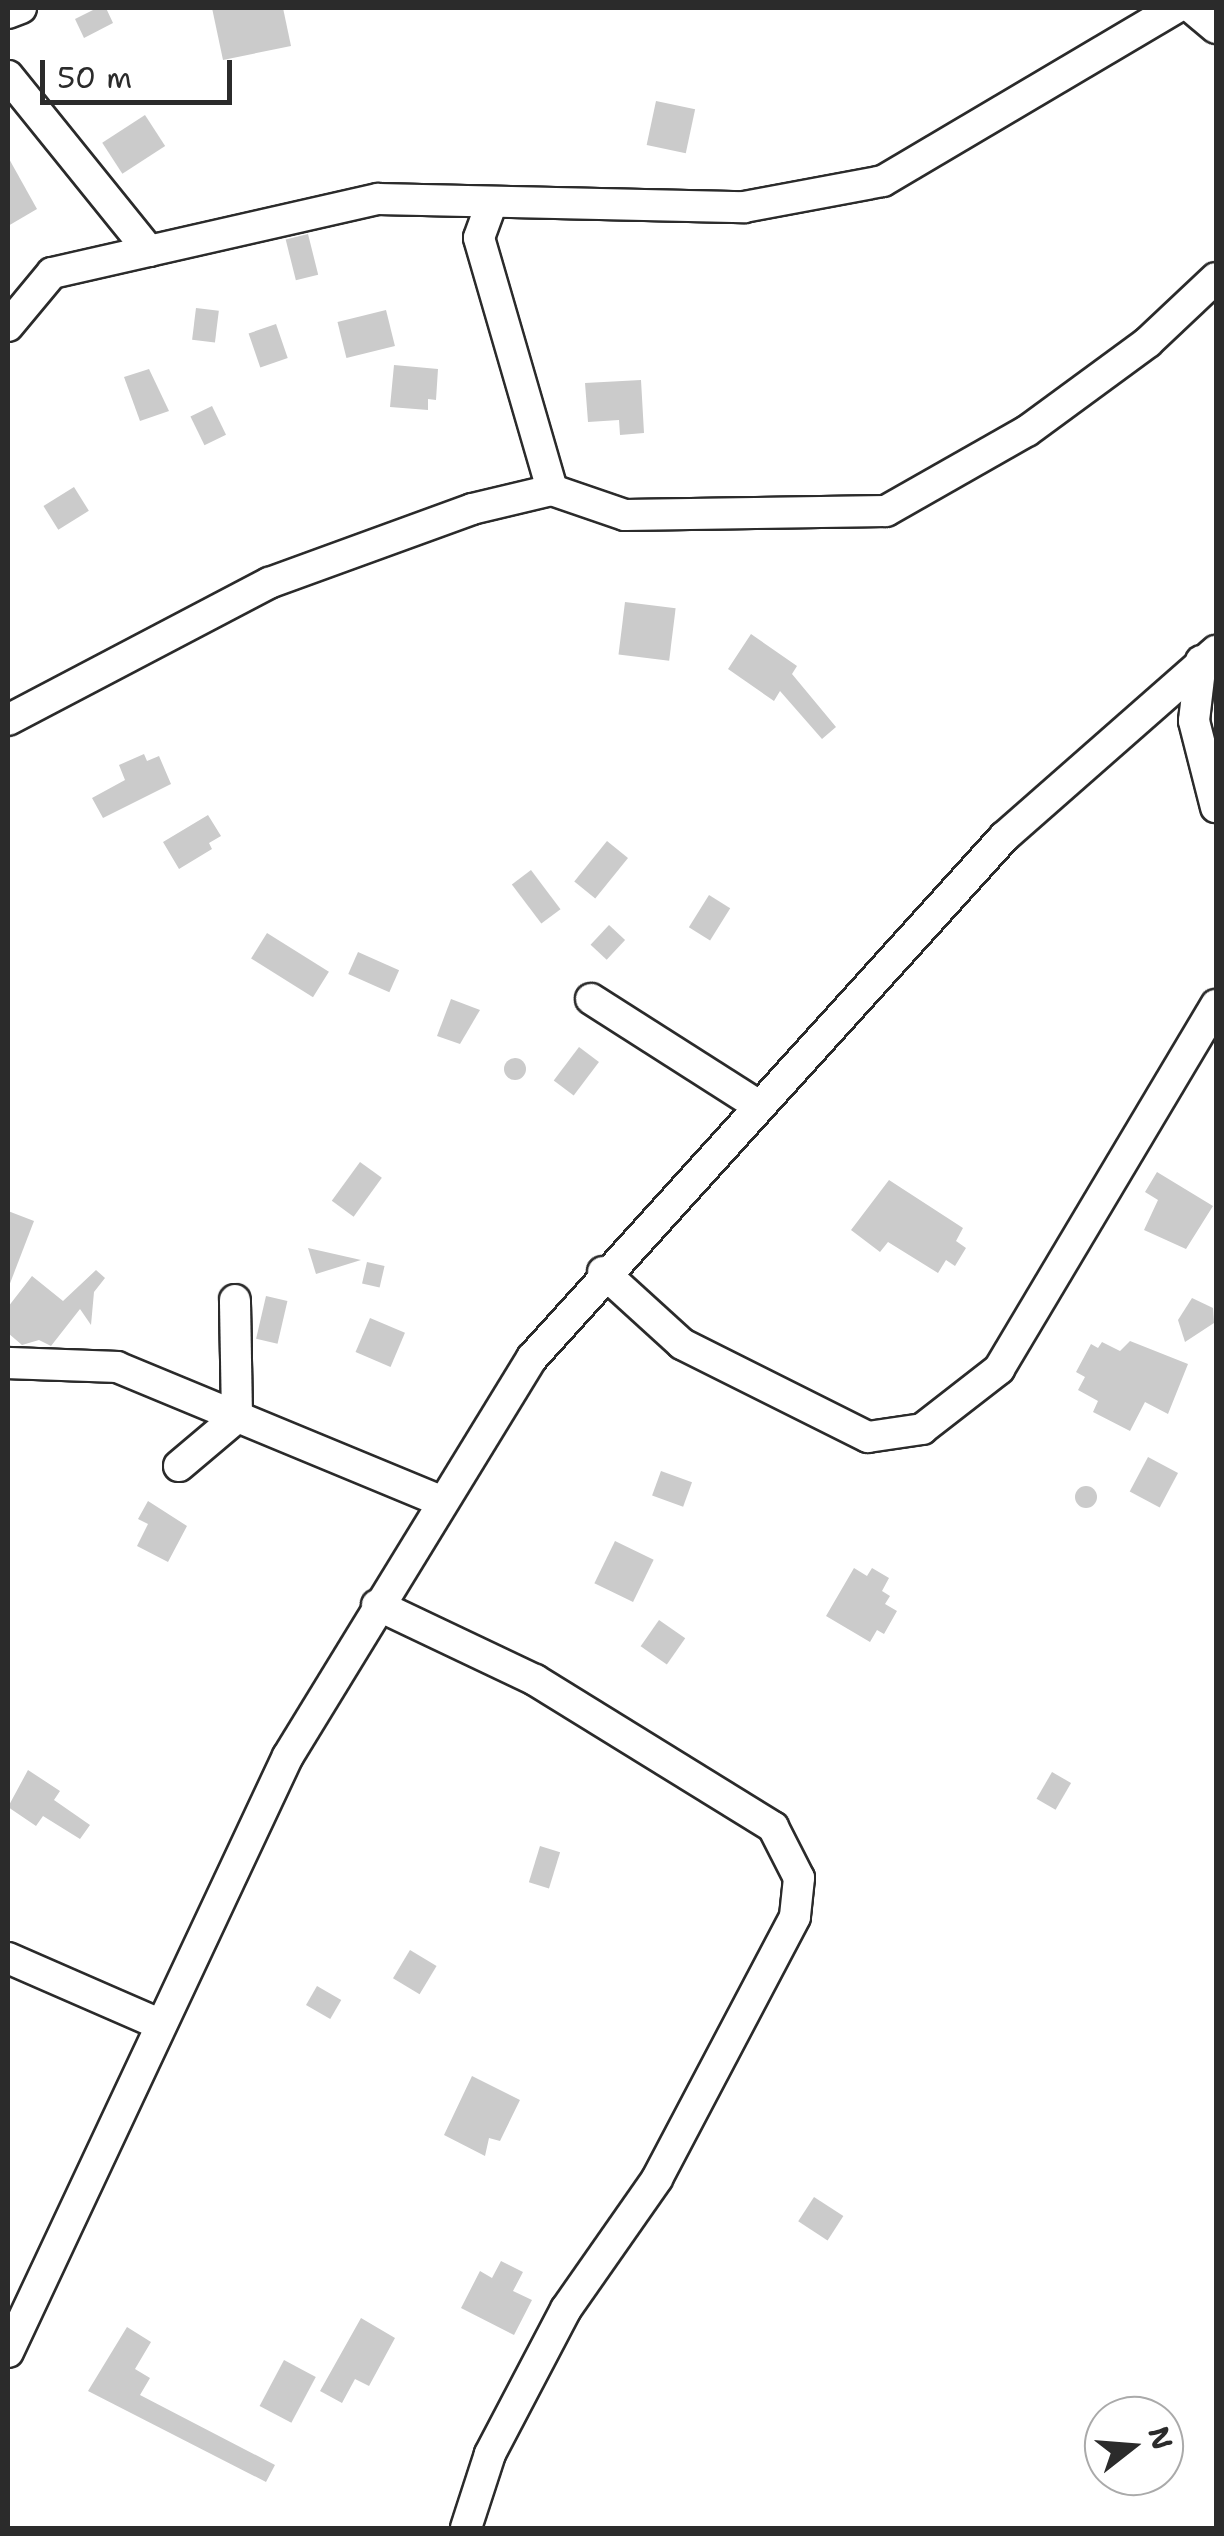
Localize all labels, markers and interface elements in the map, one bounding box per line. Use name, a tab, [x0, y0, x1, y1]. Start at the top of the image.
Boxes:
scale bar	[45, 40, 238, 102]
text: 50 m	[57, 57, 132, 98]
north arrow	[1084, 2396, 1184, 2496]
text: N	[1139, 2422, 1182, 2454]

